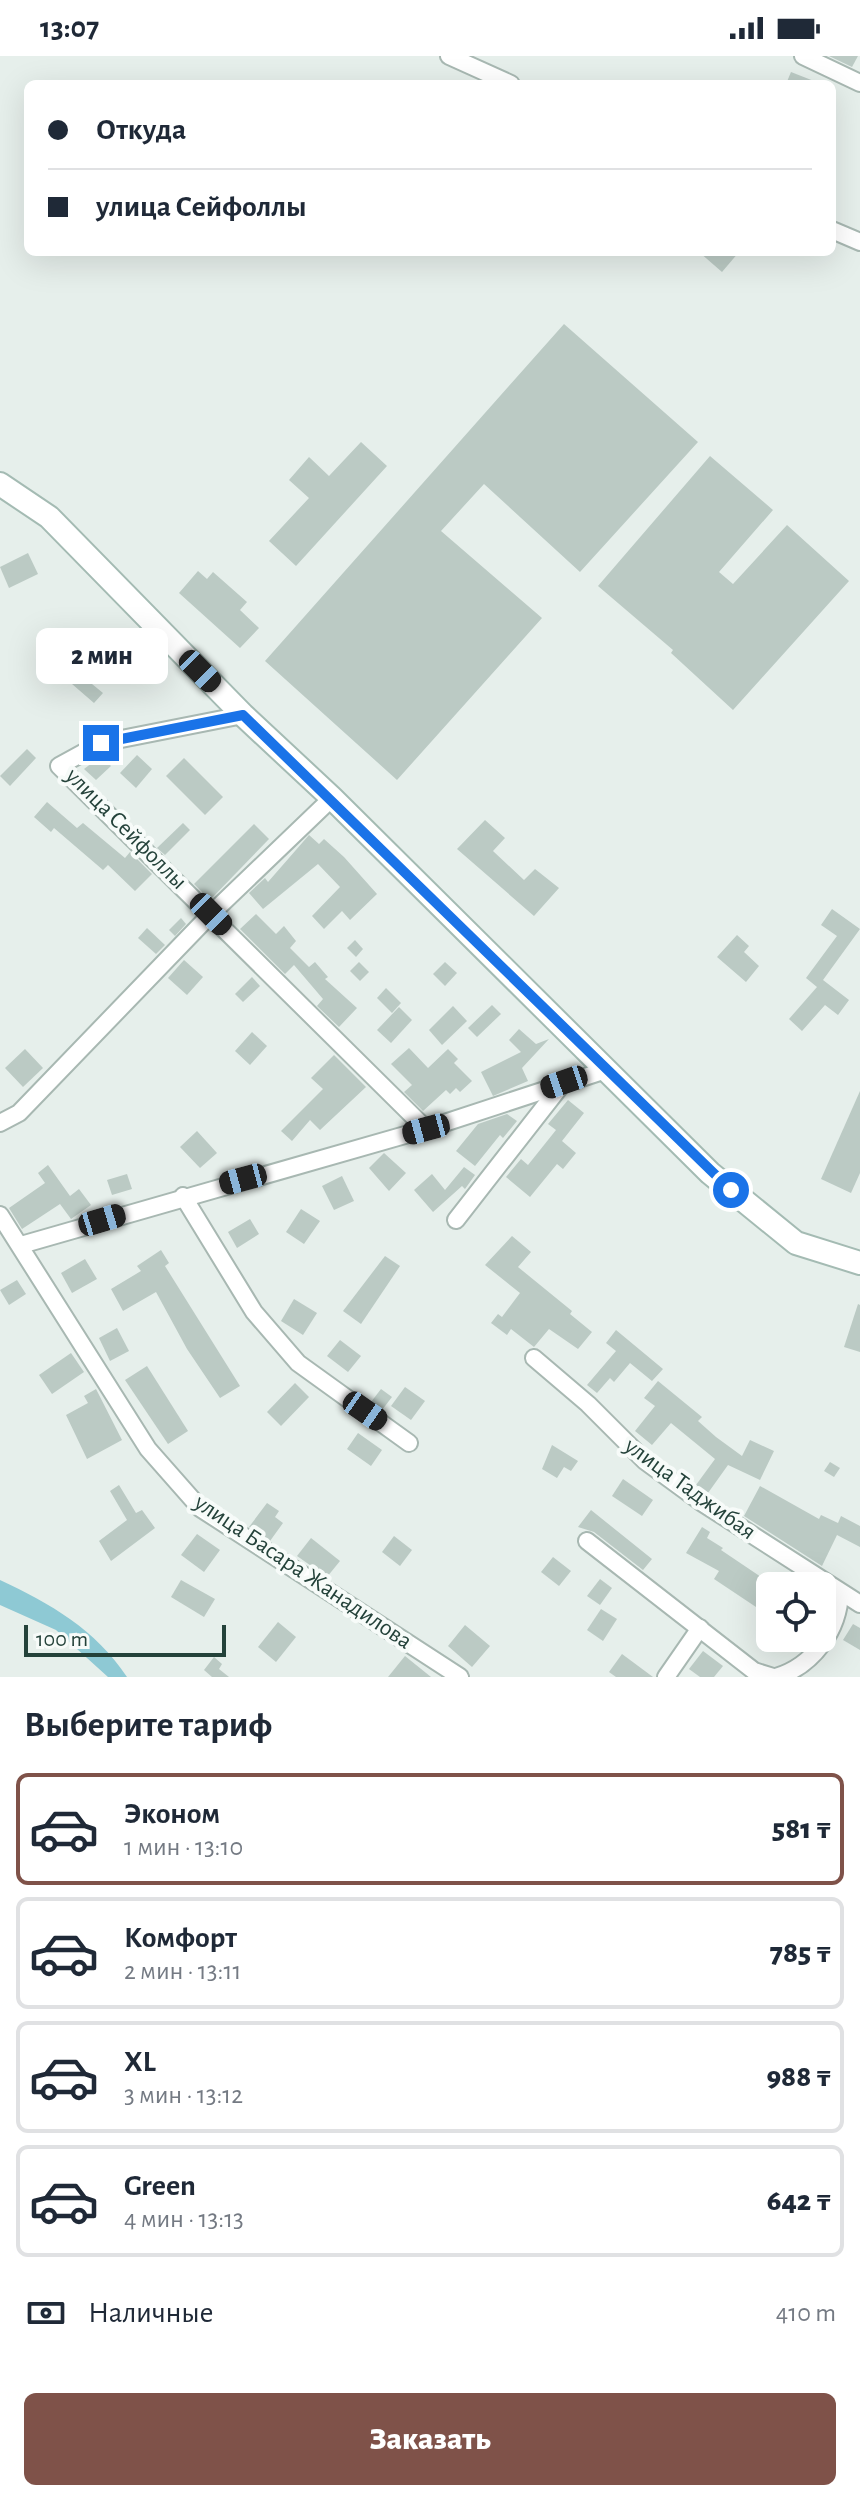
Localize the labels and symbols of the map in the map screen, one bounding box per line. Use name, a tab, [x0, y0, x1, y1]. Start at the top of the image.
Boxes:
callout: 2 мин	[35, 627, 167, 683]
car	[175, 646, 225, 696]
route end	[83, 725, 119, 761]
street label: улица Сейфоллы	[60, 763, 191, 894]
car	[186, 889, 236, 939]
car	[537, 1063, 591, 1101]
car	[400, 1111, 452, 1147]
car	[217, 1161, 269, 1197]
route start	[713, 1172, 749, 1208]
car	[76, 1202, 128, 1238]
car	[338, 1387, 392, 1435]
street label: улица Таджибая	[619, 1433, 760, 1544]
street label: улица Басара Жанадилова	[189, 1490, 416, 1654]
scale bar	[24, 1621, 226, 1657]

